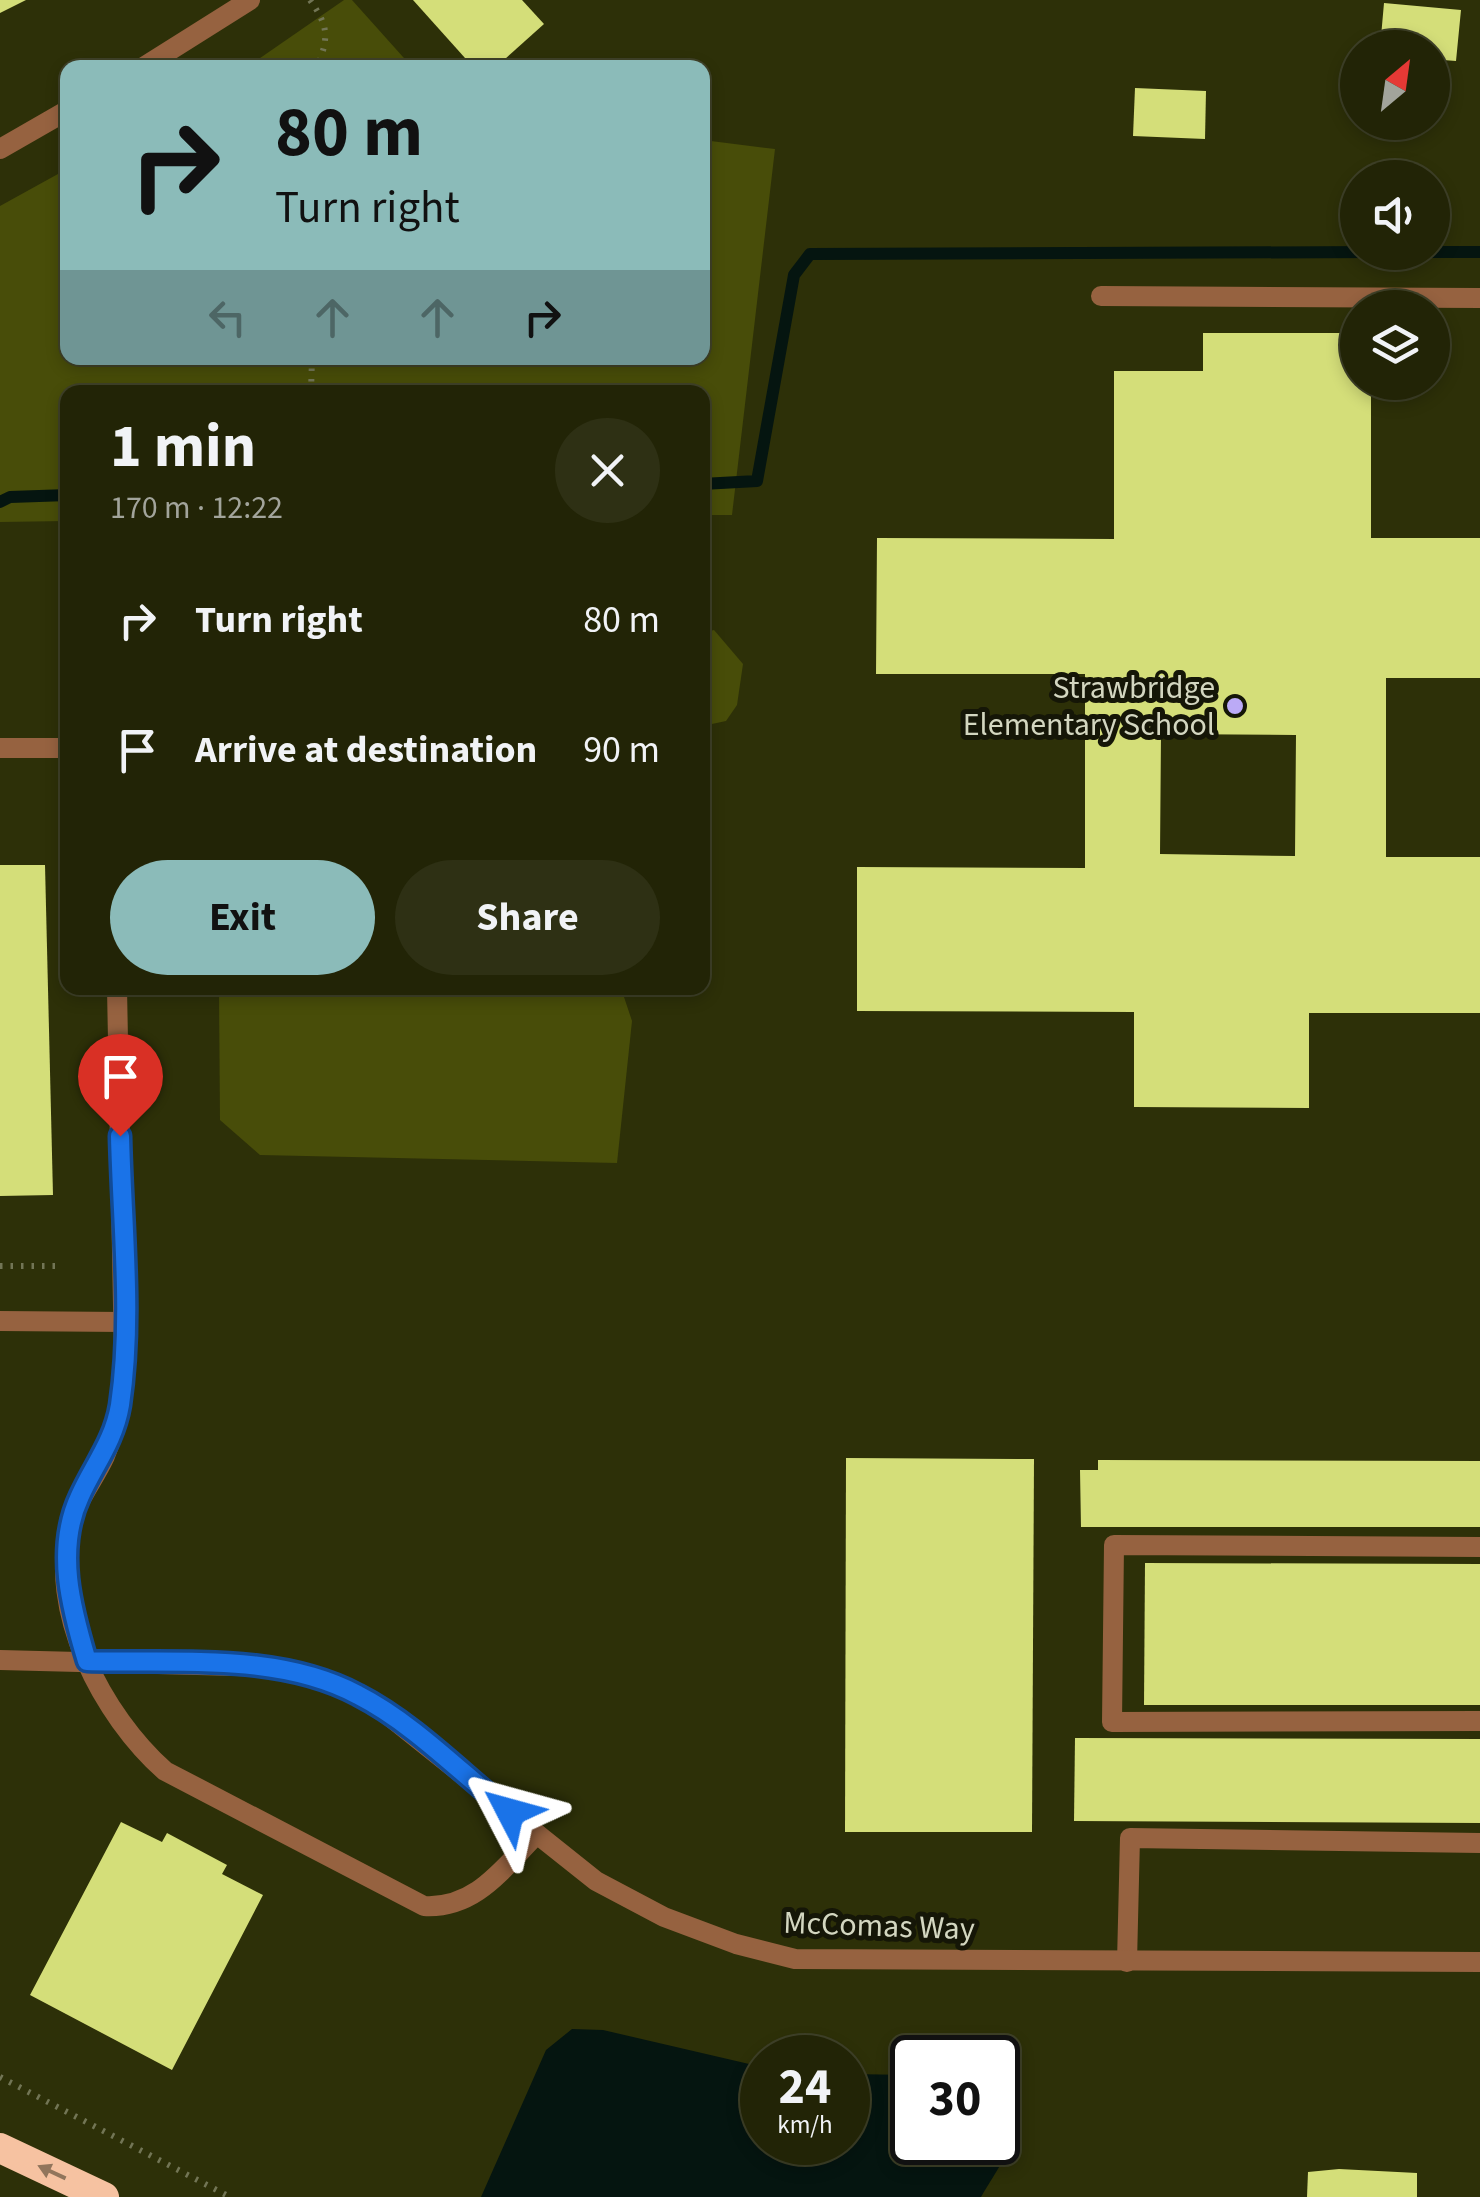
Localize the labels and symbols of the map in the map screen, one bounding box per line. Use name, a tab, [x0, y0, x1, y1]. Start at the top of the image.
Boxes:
north arrow	[1340, 30, 1450, 140]
place label: Strawbridge Elementary School	[963, 665, 1215, 748]
marker: Strawbridge Elementary School	[1224, 695, 1246, 717]
pin	[78, 1034, 163, 1137]
position arrow	[458, 1760, 562, 1864]
street label: McComas Way	[782, 1900, 976, 1952]
speed limit sign: 30	[890, 2035, 1020, 2165]
one-way arrow	[37, 2164, 66, 2181]

